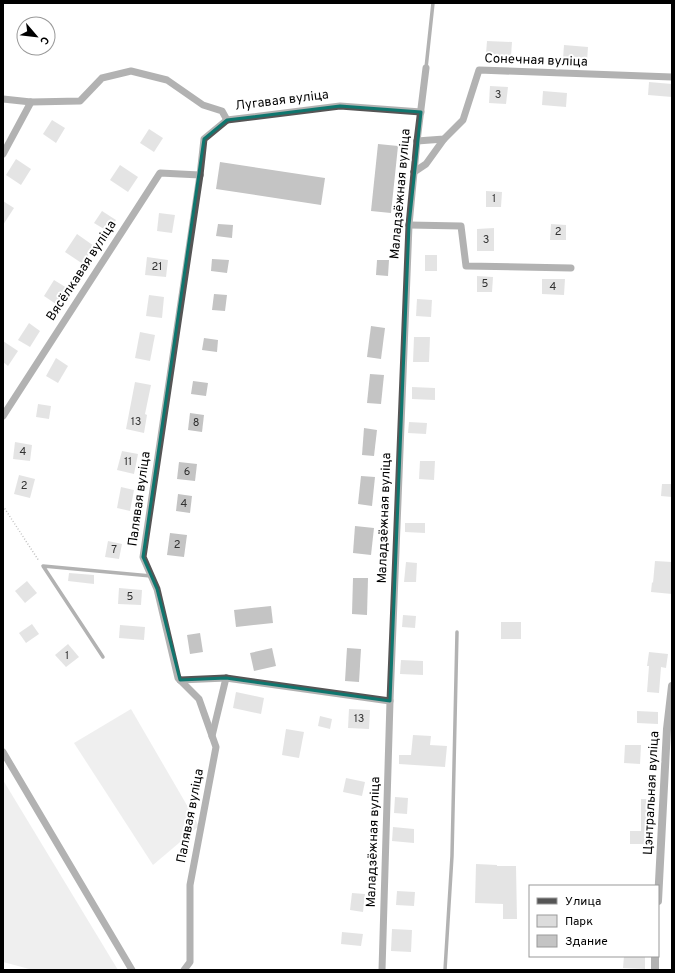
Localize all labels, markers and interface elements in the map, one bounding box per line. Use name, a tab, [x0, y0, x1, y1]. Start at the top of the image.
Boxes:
north arrow	[16, 16, 56, 56]
text: С	[36, 34, 52, 47]
street label: Сонечная вуліца	[484, 51, 588, 71]
street label: Лугавая вуліца	[234, 87, 330, 115]
house number: 3	[495, 88, 501, 102]
street label: Маладзёжная вуліца	[387, 128, 415, 260]
house number: 1	[492, 192, 496, 206]
street label: Вясёлкавая вуліца	[44, 218, 120, 324]
house number: 2	[555, 225, 561, 239]
house number: 3	[483, 233, 489, 247]
house number: 21	[152, 260, 162, 274]
house number: 5	[482, 277, 489, 291]
house number: 4	[550, 280, 557, 294]
house number: 13	[131, 415, 141, 429]
house number: 8	[193, 416, 199, 430]
house number: 4	[20, 445, 27, 459]
street label: Палявая вуліца	[125, 451, 155, 547]
street label: Маладзёжная вуліца	[375, 452, 395, 584]
house number: 11	[124, 455, 132, 469]
house number: 6	[184, 465, 190, 479]
house number: 2	[21, 479, 27, 493]
house number: 4	[181, 497, 188, 511]
house number: 2	[174, 538, 180, 552]
house number: 7	[111, 543, 117, 557]
house number: 5	[127, 590, 134, 604]
house number: 1	[65, 649, 69, 663]
house number: 13	[354, 712, 364, 726]
street label: Цэнтральная вуліца	[641, 731, 663, 855]
street label: Палявая вуліца	[174, 768, 208, 864]
street label: Маладзёжная вуліца	[364, 776, 384, 908]
legend	[529, 885, 659, 957]
text: Улица	[565, 894, 601, 910]
text: Парк	[565, 914, 593, 930]
text: Здание	[565, 934, 608, 950]

